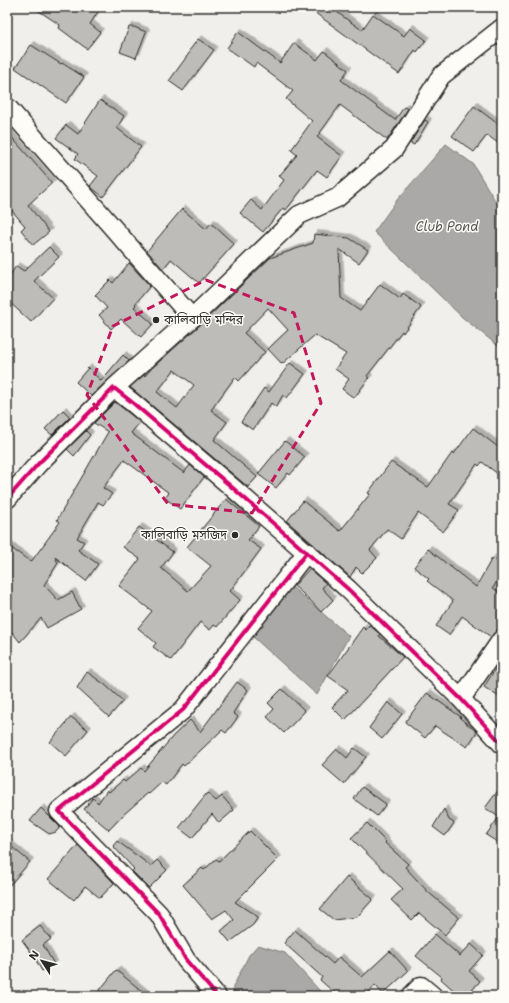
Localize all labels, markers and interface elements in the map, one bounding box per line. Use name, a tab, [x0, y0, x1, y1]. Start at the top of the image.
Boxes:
water label: Club Pond	[415, 218, 479, 235]
place label: কালিবাড়ি মন্দির	[163, 312, 244, 328]
marker: কালিবাড়ি মন্দির	[151, 315, 161, 325]
place label: কালিবাড়ি মসজিদ	[140, 527, 227, 543]
marker: কালিবাড়ি মসজিদ	[230, 530, 240, 540]
north arrow	[22, 941, 62, 981]
text: N	[26, 947, 43, 963]

